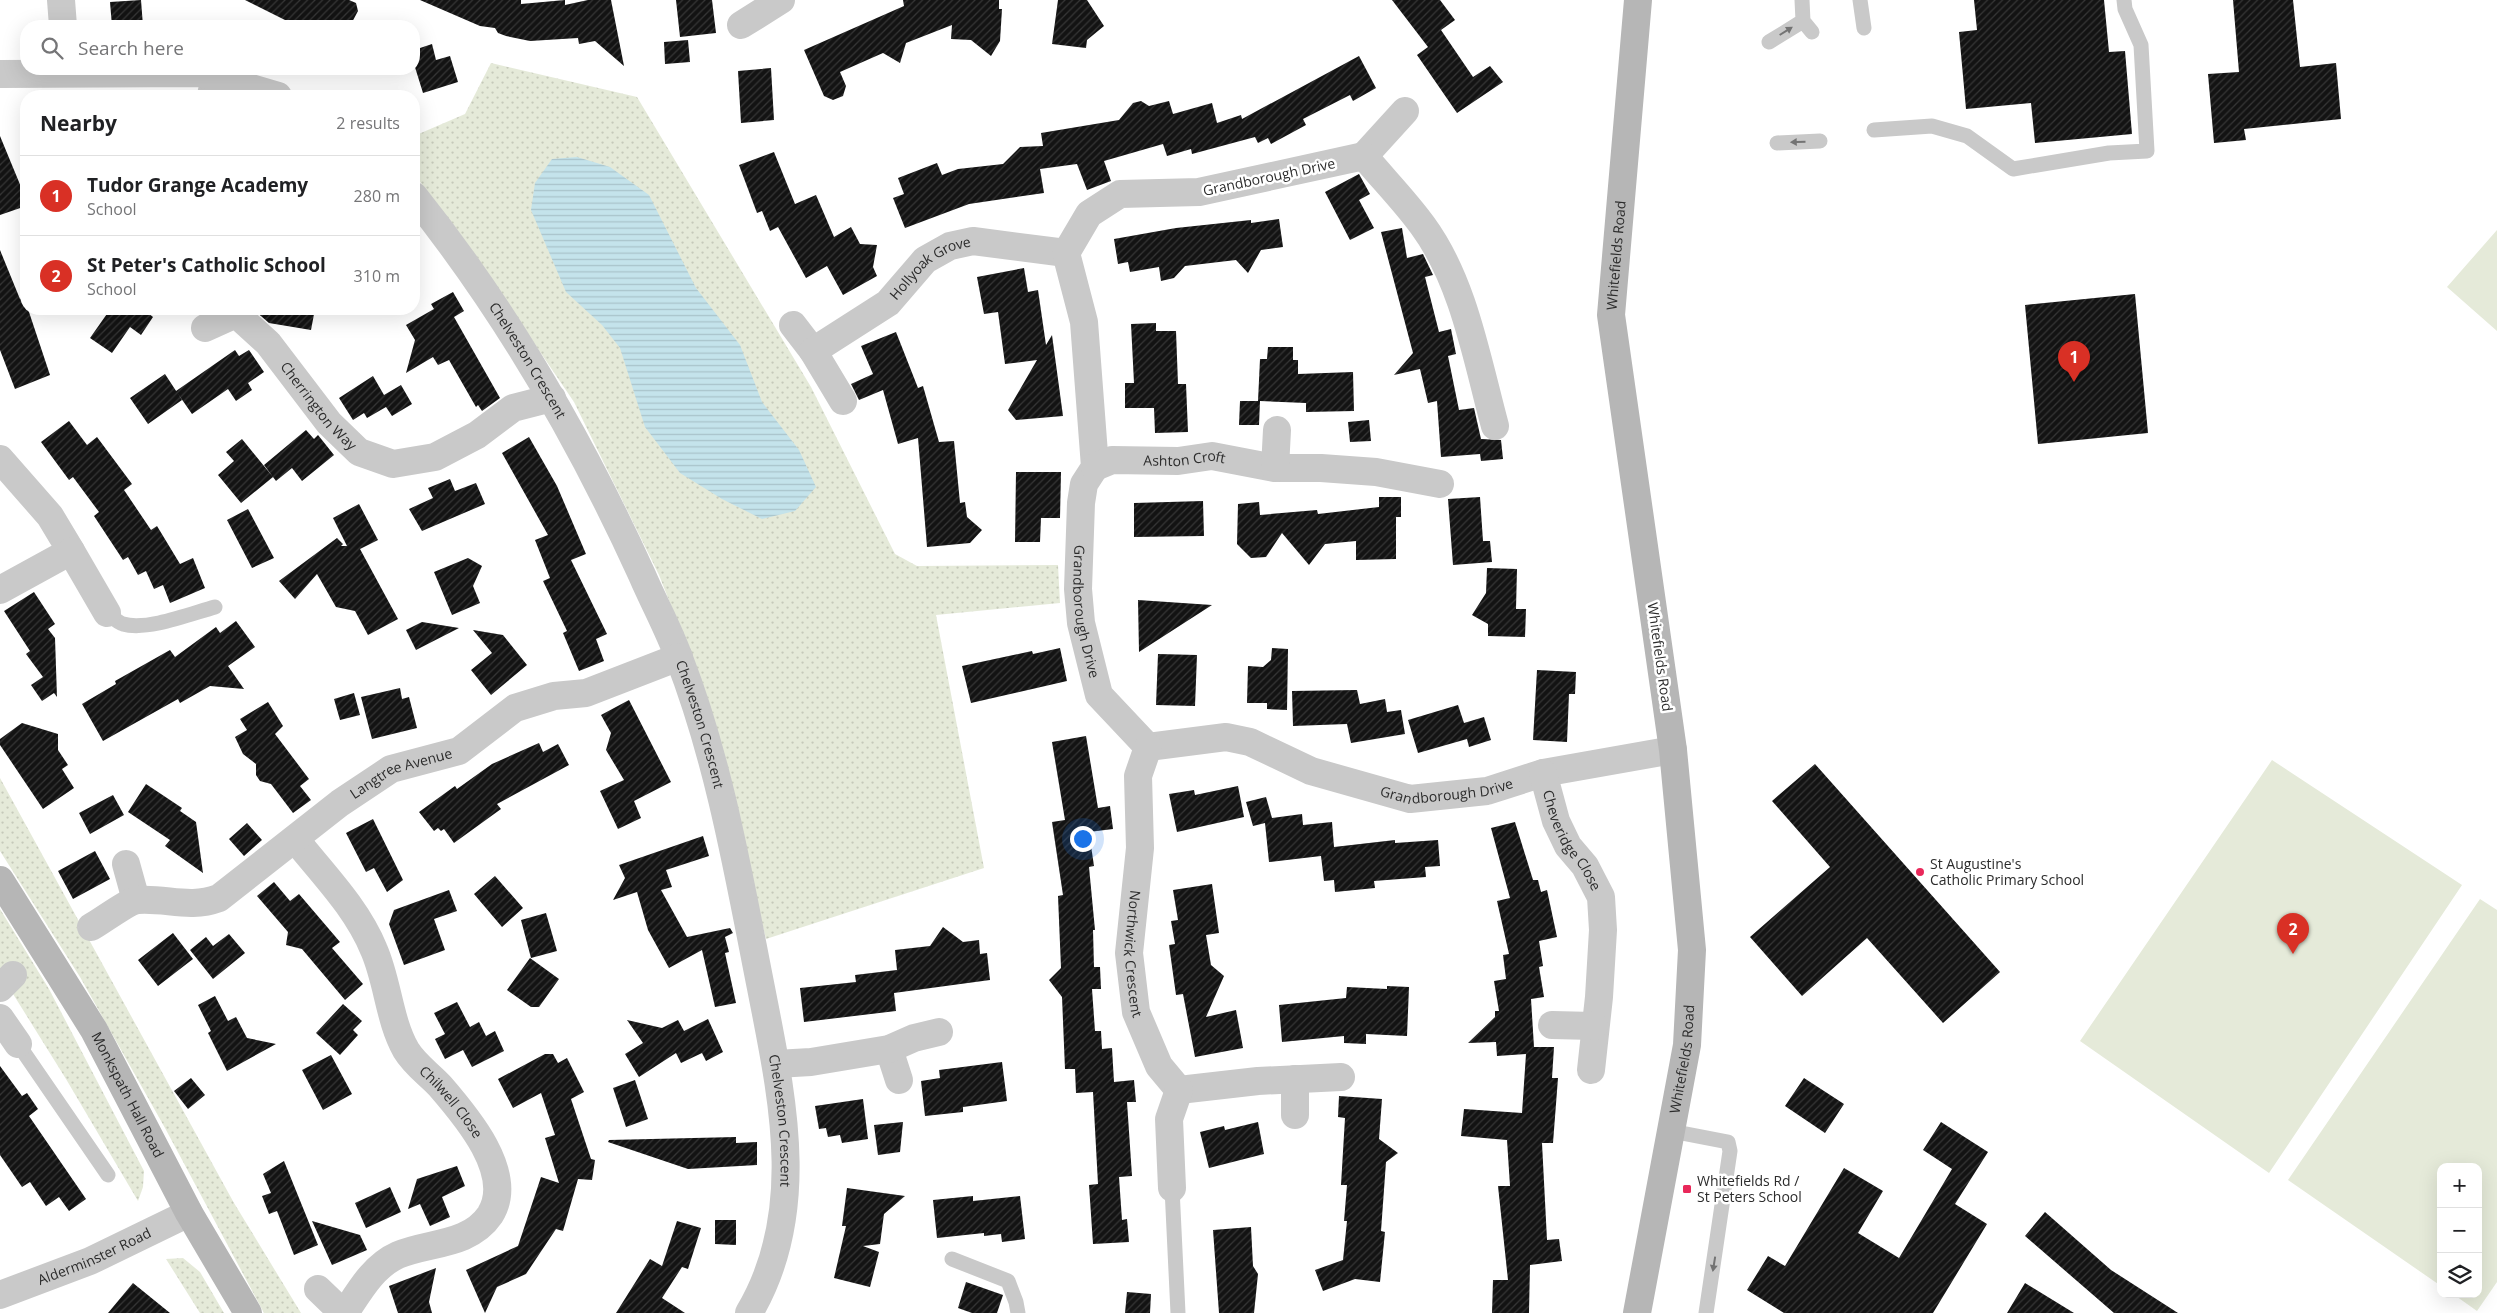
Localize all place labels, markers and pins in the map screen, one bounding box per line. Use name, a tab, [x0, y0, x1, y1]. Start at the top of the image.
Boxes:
pin: 1	[2058, 341, 2090, 382]
place label: St Augustine's Catholic Primary School	[1930, 854, 2084, 889]
marker: St Augustine's Catholic Primary School	[1914, 866, 1926, 878]
pin: 2	[2277, 913, 2309, 954]
place label: Whitefields Rd / St Peters School	[1697, 1171, 1802, 1206]
marker: Whitefields Rd / St Peters School	[1681, 1183, 1693, 1195]

